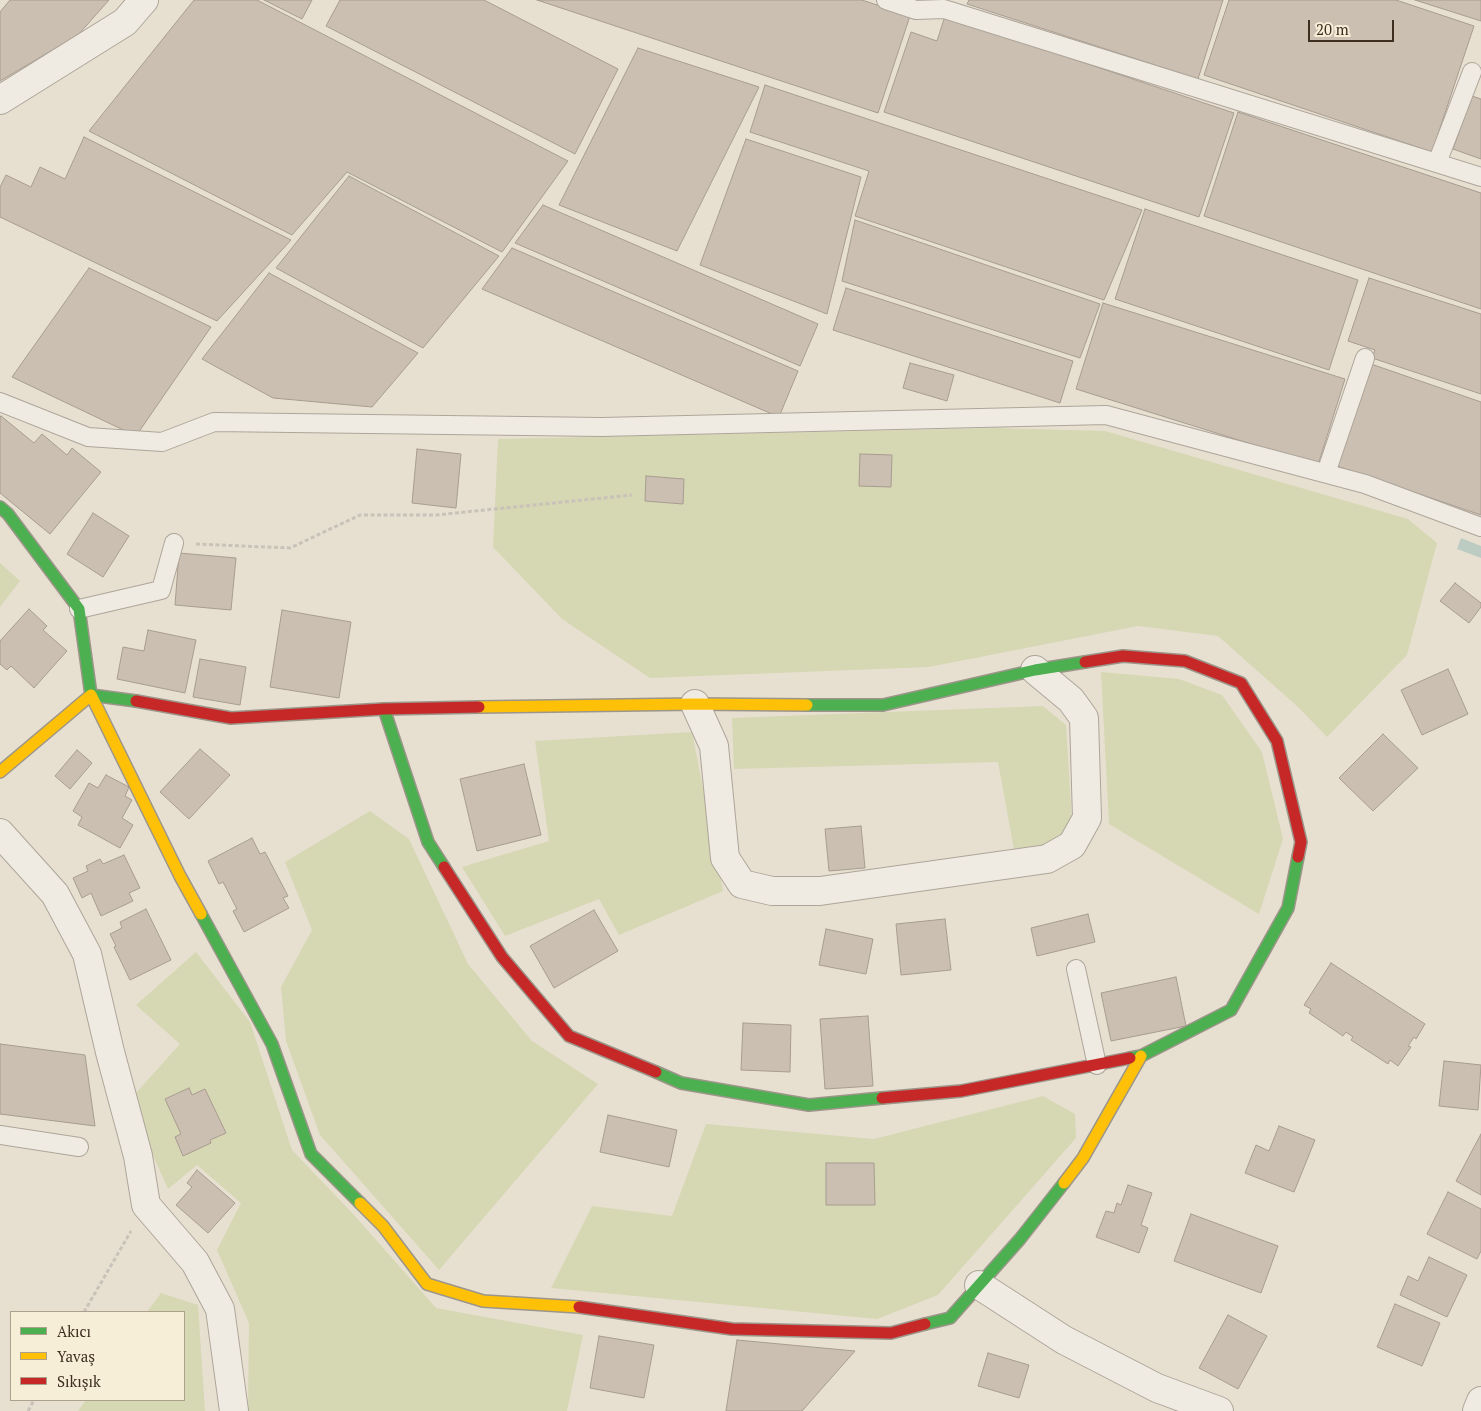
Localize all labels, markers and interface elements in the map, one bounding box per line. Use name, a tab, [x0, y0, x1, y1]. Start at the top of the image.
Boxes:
scale bar	[1311, 10, 1397, 42]
text: 20 m	[1316, 19, 1349, 39]
legend	[10, 1311, 185, 1401]
text: Akıcı	[57, 1321, 91, 1341]
text: Yavaş	[57, 1346, 95, 1366]
text: Sıkışık	[57, 1371, 101, 1391]

